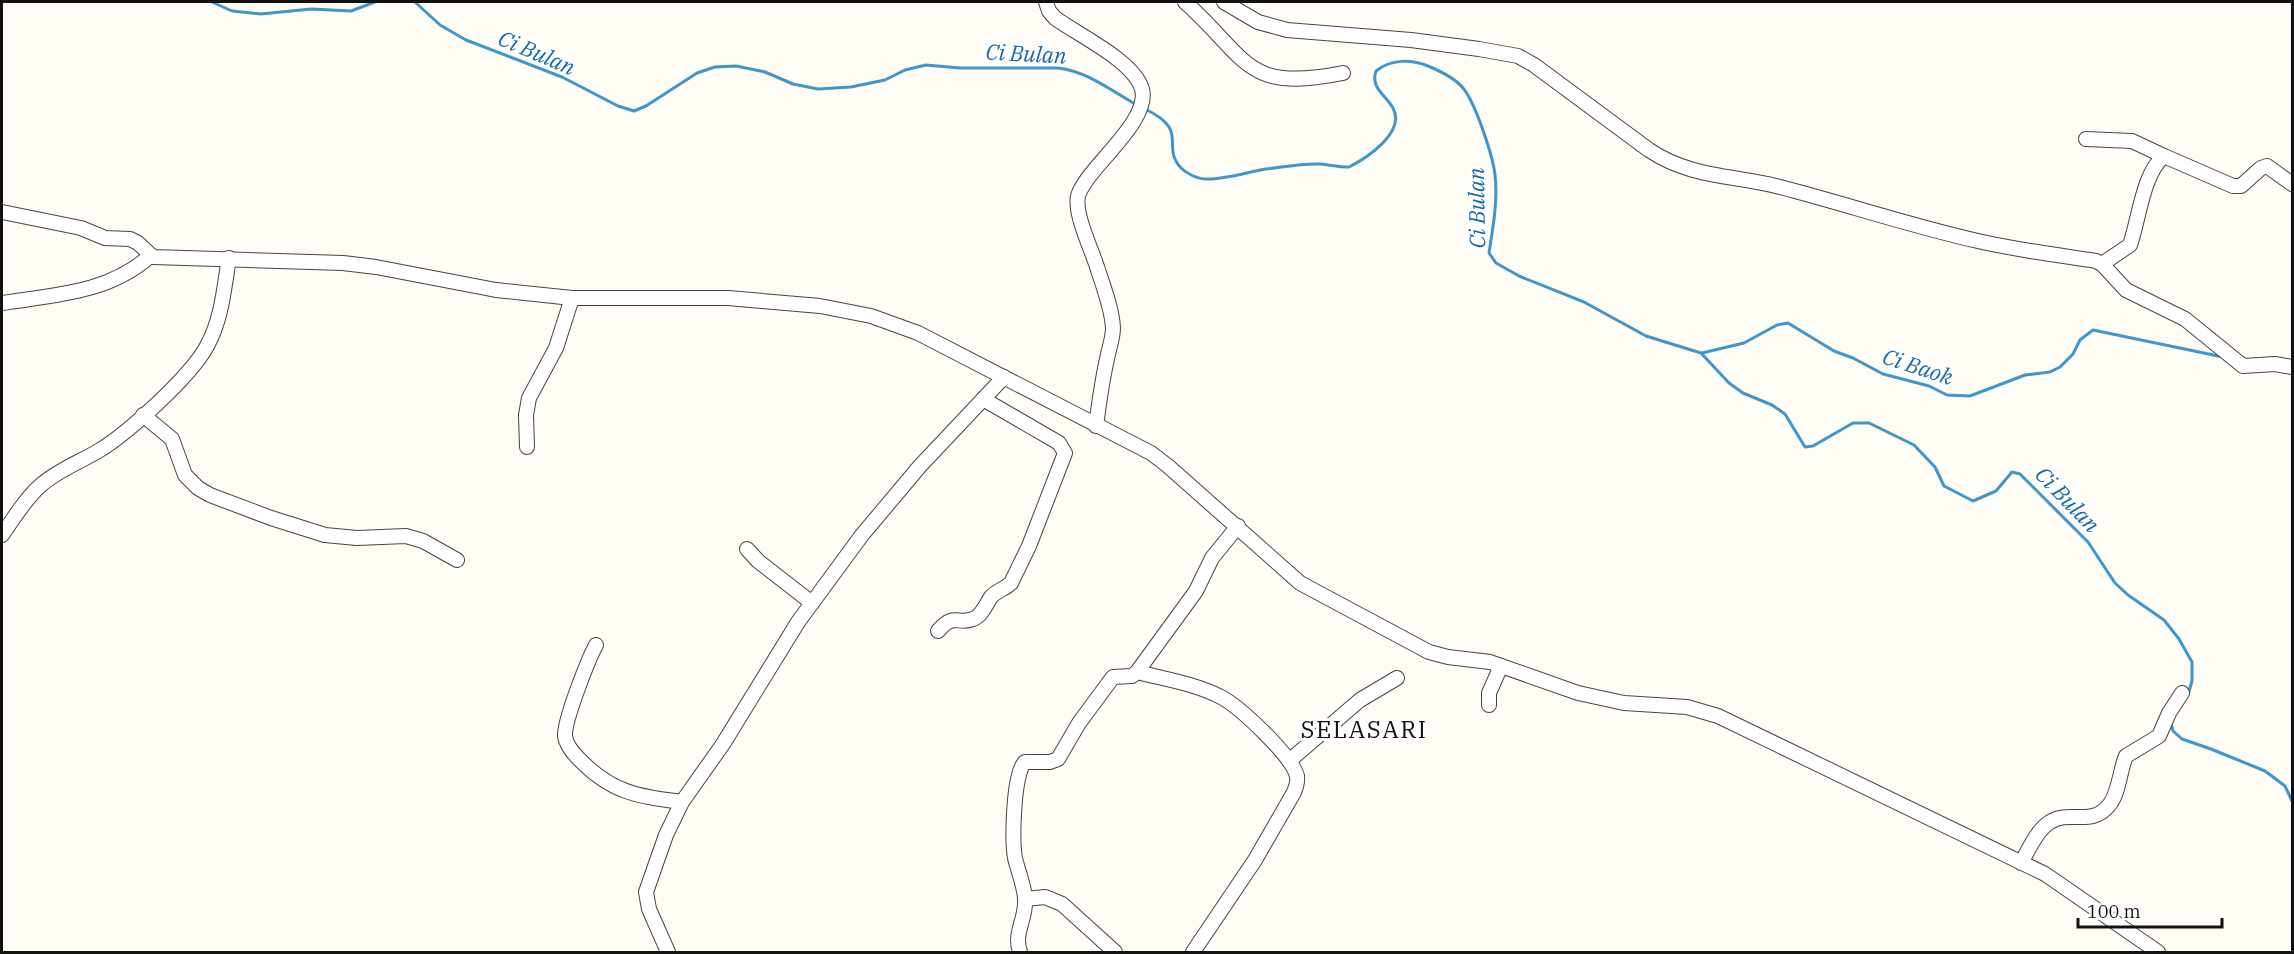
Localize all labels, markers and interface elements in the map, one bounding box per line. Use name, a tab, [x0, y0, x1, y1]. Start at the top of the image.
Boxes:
water label: Ci Bulan	[494, 23, 580, 81]
water label: Ci Bulan	[985, 36, 1068, 70]
water label: Ci Bulan	[1461, 167, 1491, 249]
water label: Ci Baok	[1879, 341, 1957, 391]
water label: Ci Bulan	[2030, 460, 2107, 538]
district label: SELASARI	[1300, 713, 1428, 745]
scale bar	[2078, 891, 2222, 929]
text: 100 m	[2087, 900, 2141, 923]

